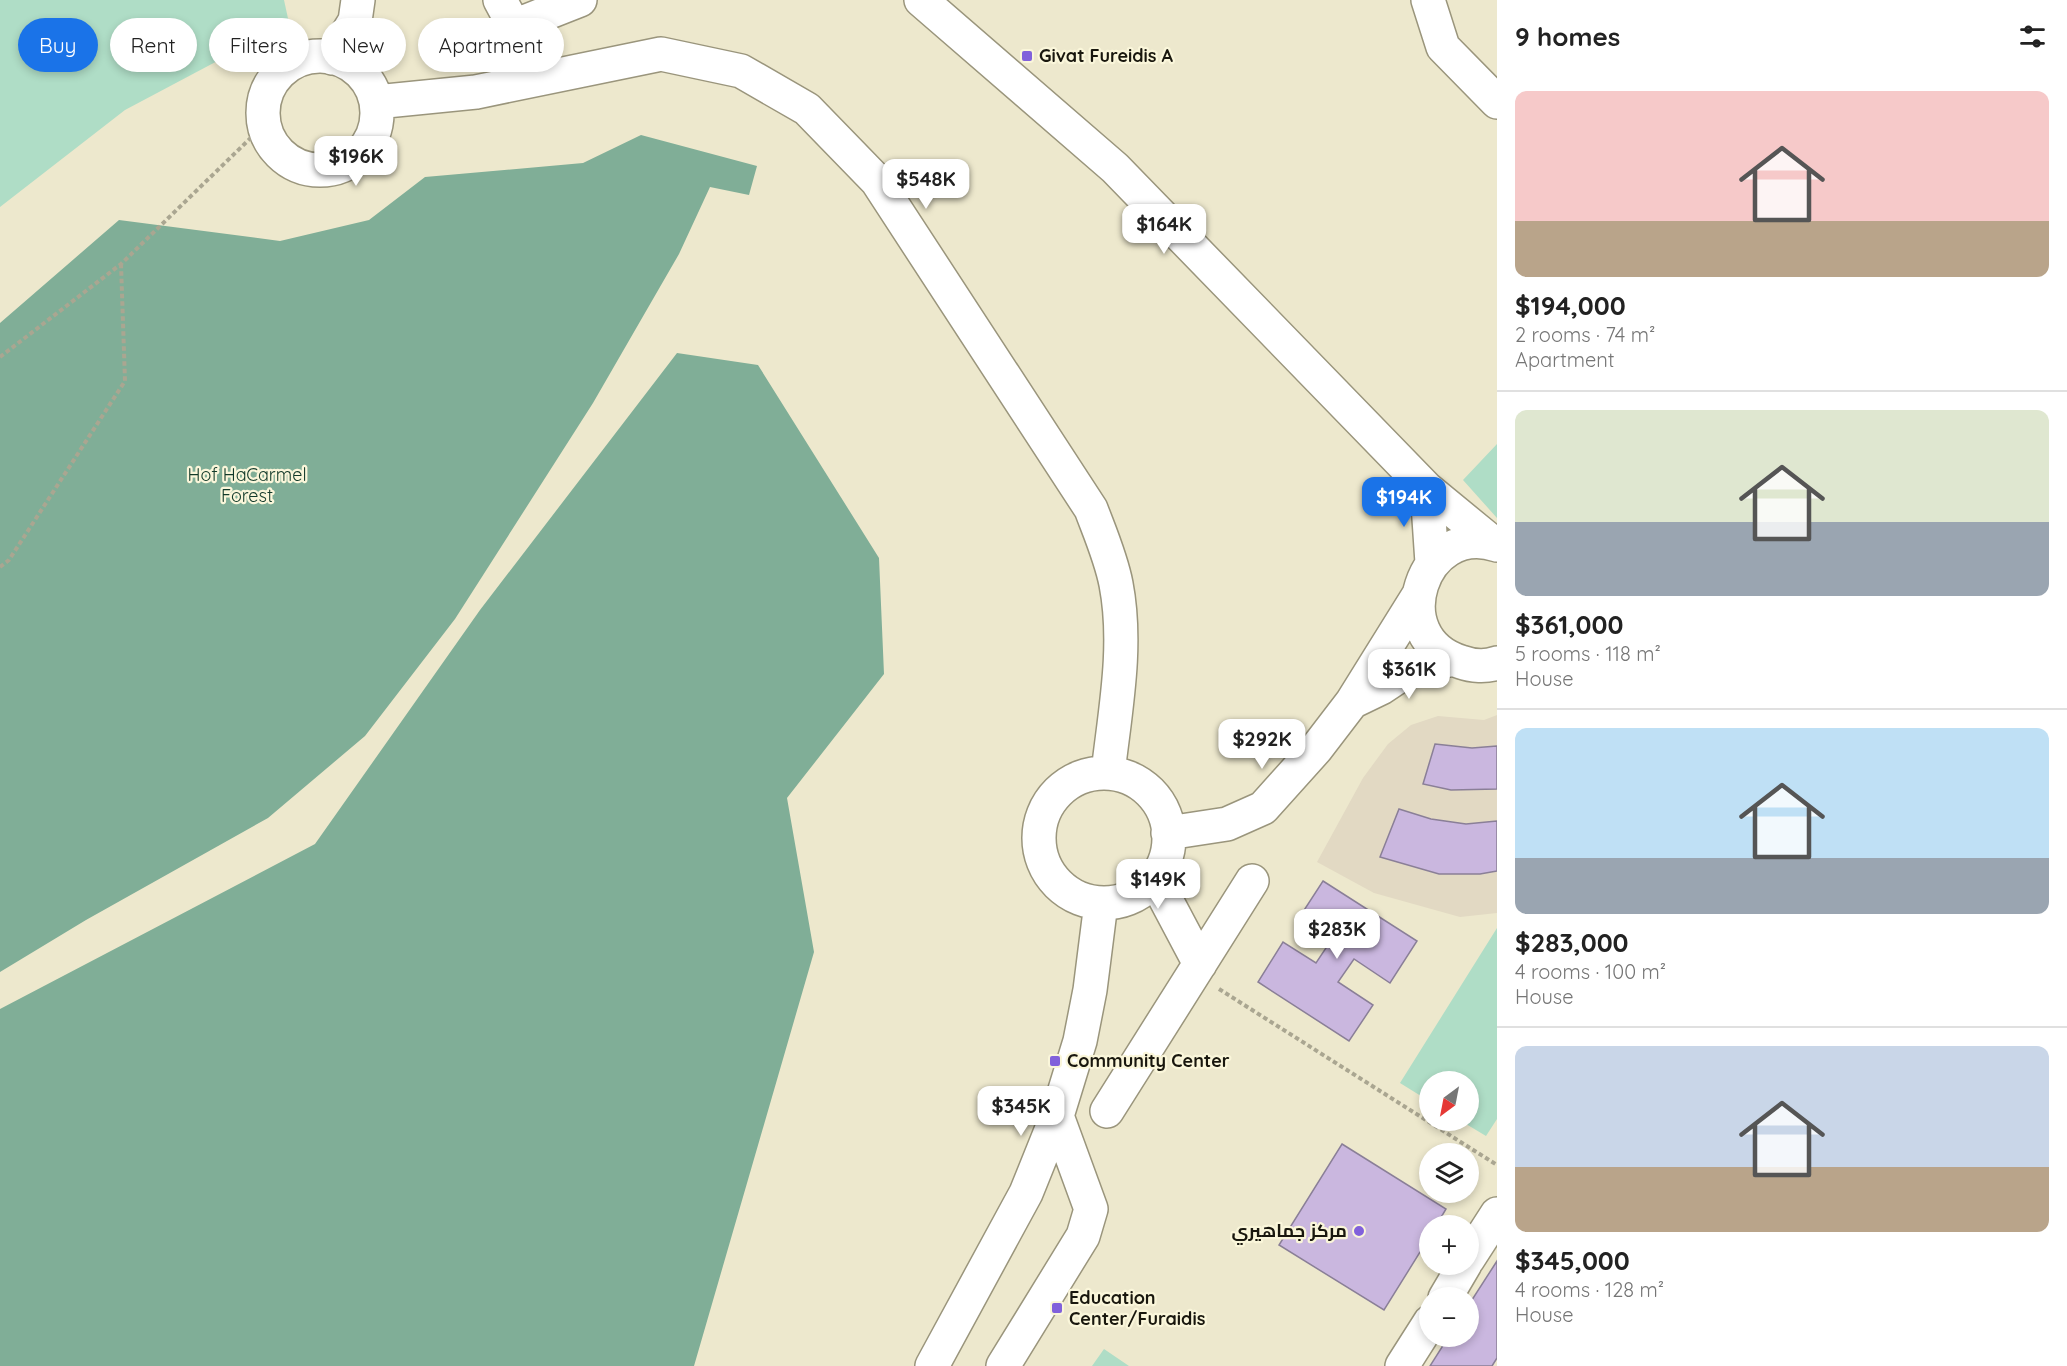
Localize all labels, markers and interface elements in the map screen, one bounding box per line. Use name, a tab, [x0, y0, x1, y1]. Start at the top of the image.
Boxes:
chip: Buy	[18, 18, 98, 72]
chip: Rent	[110, 18, 197, 72]
chip: Filters	[209, 18, 309, 72]
chip: New	[321, 18, 406, 72]
chip: Apartment	[418, 18, 564, 72]
text: 9 homes	[1515, 20, 1620, 53]
icon: filters	[2016, 20, 2049, 53]
place label: Givat Fureidis A	[1039, 44, 1174, 67]
marker: Givat Fureidis A	[1020, 49, 1034, 63]
icon: home	[1728, 130, 1836, 238]
pin: $196K	[314, 136, 398, 187]
text: $196K	[328, 143, 384, 168]
pin: $548K	[884, 159, 968, 210]
text: $548K	[896, 166, 956, 191]
pin: $164K	[1122, 204, 1206, 255]
text: $164K	[1136, 211, 1192, 236]
text: $194,000	[1515, 289, 1626, 322]
text: 2 rooms · 74 m²	[1515, 322, 1655, 347]
text: Apartment	[1515, 347, 1615, 372]
icon: home	[1728, 449, 1836, 557]
park label: Hof HaCarmel Forest	[187, 463, 307, 507]
pin: $194K	[1362, 477, 1446, 528]
text: $194K	[1376, 484, 1432, 509]
text: $361,000	[1515, 608, 1624, 641]
text: 5 rooms · 118 m²	[1515, 641, 1661, 666]
pin: $361K	[1367, 649, 1451, 700]
text: $361K	[1382, 656, 1436, 681]
text: House	[1515, 666, 1574, 691]
pin: $292K	[1220, 719, 1304, 770]
text: $292K	[1232, 726, 1292, 751]
icon: home	[1728, 767, 1836, 875]
pin: $149K	[1116, 859, 1200, 910]
text: $149K	[1130, 866, 1186, 891]
pin: $283K	[1295, 909, 1379, 960]
text: $283K	[1308, 916, 1366, 941]
text: $283,000	[1515, 926, 1629, 959]
text: 4 rooms · 100 m²	[1515, 959, 1666, 984]
text: House	[1515, 984, 1574, 1009]
place label: Community Center	[1067, 1049, 1230, 1072]
marker: Community Center	[1048, 1054, 1062, 1068]
north arrow	[1419, 1071, 1479, 1131]
map controls	[1419, 1071, 1479, 1347]
icon: home	[1728, 1085, 1836, 1193]
pin: $345K	[979, 1086, 1063, 1137]
text: $345K	[991, 1093, 1051, 1118]
button: layers	[1419, 1143, 1479, 1203]
button: +	[1419, 1215, 1479, 1275]
place label: مركز جماهيري	[1232, 1219, 1347, 1245]
marker: مركز جماهيري	[1352, 1224, 1366, 1238]
text: $345,000	[1515, 1244, 1630, 1277]
text: 4 rooms · 128 m²	[1515, 1277, 1664, 1302]
place label: Education Center/Furaidis	[1069, 1286, 1206, 1330]
button: −	[1419, 1287, 1479, 1347]
marker: Education Center/Furaidis	[1050, 1301, 1064, 1315]
text: House	[1515, 1302, 1574, 1327]

